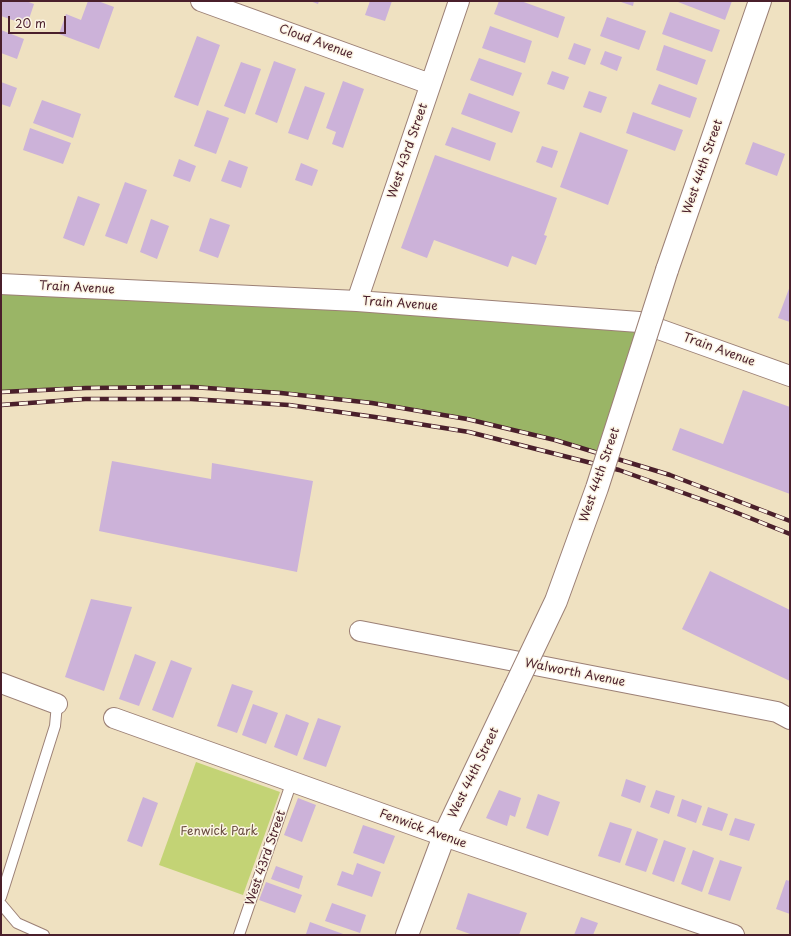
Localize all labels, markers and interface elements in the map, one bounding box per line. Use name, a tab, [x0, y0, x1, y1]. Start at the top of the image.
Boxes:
scale bar	[10, 8, 68, 34]
text: 20 m	[15, 14, 46, 32]
street label: Cloud Avenue	[277, 22, 355, 62]
street label: West 43rd Street	[385, 102, 431, 200]
street label: West 44th Street	[680, 118, 726, 216]
street label: Train Avenue	[39, 279, 115, 297]
street label: Train Avenue	[362, 294, 438, 314]
street label: Train Avenue	[681, 330, 757, 370]
street label: West 44th Street	[577, 426, 623, 524]
street label: Walworth Avenue	[523, 656, 627, 690]
street label: West 44th Street	[446, 725, 502, 821]
street label: Fenwick Avenue	[377, 807, 469, 851]
street label: West 43rd Street	[243, 809, 289, 907]
park label: Fenwick Park	[180, 825, 258, 839]

